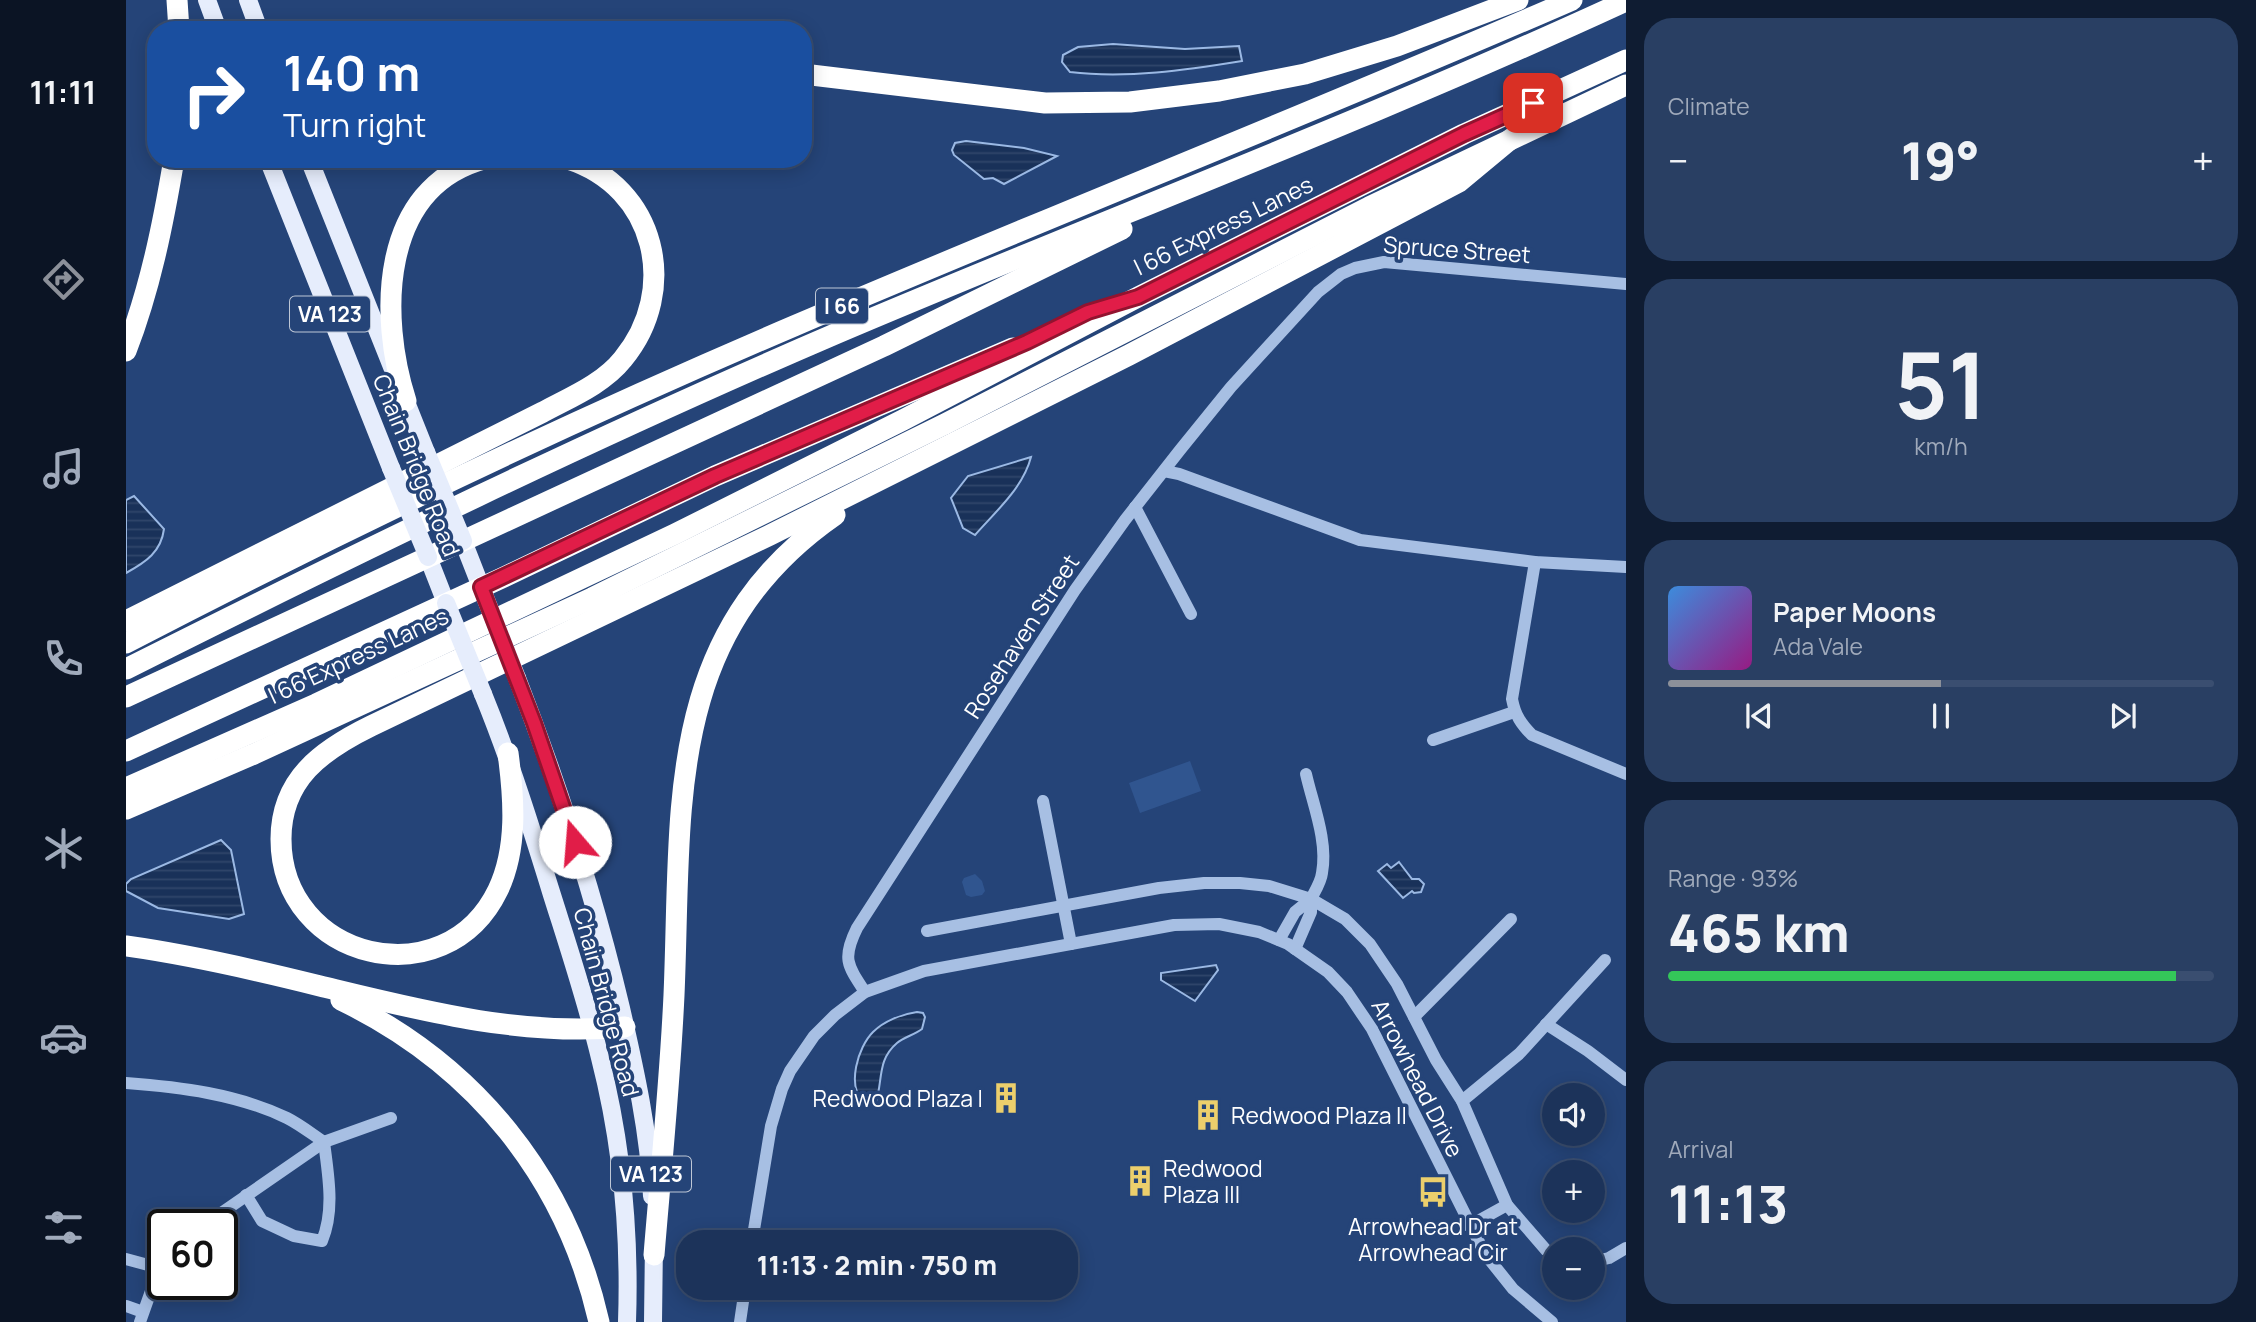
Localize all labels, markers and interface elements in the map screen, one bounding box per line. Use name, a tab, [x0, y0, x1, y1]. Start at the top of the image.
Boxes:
text: 140 m	[283, 39, 420, 106]
icon: right	[168, 49, 259, 140]
text: 11:11	[29, 70, 97, 114]
pin	[1503, 73, 1563, 133]
icon: arrive	[1514, 84, 1552, 122]
text: Climate	[1668, 90, 1750, 122]
text: Turn right	[283, 103, 426, 147]
text: 19°	[1901, 125, 1980, 196]
text: −	[1668, 134, 1689, 186]
text: +	[2192, 134, 2214, 186]
street label: I 66 Express Lanes	[1128, 168, 1318, 282]
street label: Spruce Street	[1382, 228, 1532, 270]
icon: directions	[39, 255, 88, 304]
road number: I 66	[816, 288, 868, 324]
road number: VA 123	[290, 296, 370, 332]
text: 51	[1894, 322, 1988, 446]
street label: Chain Bridge Road	[366, 369, 468, 561]
text: km/h	[1914, 430, 1968, 462]
icon: music	[39, 444, 88, 493]
street label: Rosehaven Street	[956, 548, 1086, 724]
text: Paper Moons	[1773, 594, 1936, 630]
street label: I 66 Express Lanes	[262, 599, 454, 711]
text: Ada Vale	[1773, 630, 1863, 662]
icon: phone	[39, 634, 88, 683]
icon: previous	[1740, 697, 1778, 735]
icon: pause	[1922, 697, 1960, 735]
icon: next	[2104, 697, 2142, 735]
position arrow	[538, 805, 612, 879]
icon: climate	[39, 824, 88, 873]
text: Range · 93%	[1668, 862, 1798, 894]
text: 465 km	[1668, 897, 1850, 968]
street label: Chain Bridge Road	[566, 904, 648, 1100]
street label: Arrowhead Drive	[1364, 993, 1472, 1163]
icon: car	[39, 1013, 88, 1062]
building icon: Redwood Plaza I	[989, 1081, 1023, 1115]
place label: Redwood Plaza I	[813, 1082, 983, 1114]
map controls	[1542, 1083, 1605, 1300]
button: sound	[1542, 1083, 1605, 1146]
building icon: Redwood Plaza II	[1191, 1098, 1225, 1132]
place label: Redwood Plaza II	[1231, 1099, 1407, 1131]
text: Arrival	[1668, 1133, 1734, 1165]
place label: Redwood Plaza III	[1163, 1152, 1263, 1210]
road number: VA 123	[611, 1156, 691, 1192]
button: +	[1542, 1160, 1605, 1223]
building icon: Redwood Plaza III	[1123, 1164, 1157, 1198]
text: 11:13	[1668, 1168, 1788, 1239]
bus stop icon: Arrowhead Dr at Arrowhead Cir	[1416, 1175, 1450, 1209]
icon: filters	[39, 1203, 88, 1252]
speed limit sign: 60	[147, 1209, 238, 1300]
place label: Arrowhead Dr at Arrowhead Cir	[1348, 1210, 1518, 1268]
button: −	[1542, 1237, 1605, 1300]
text: 11:13 · 2 min · 750 m	[757, 1247, 997, 1283]

